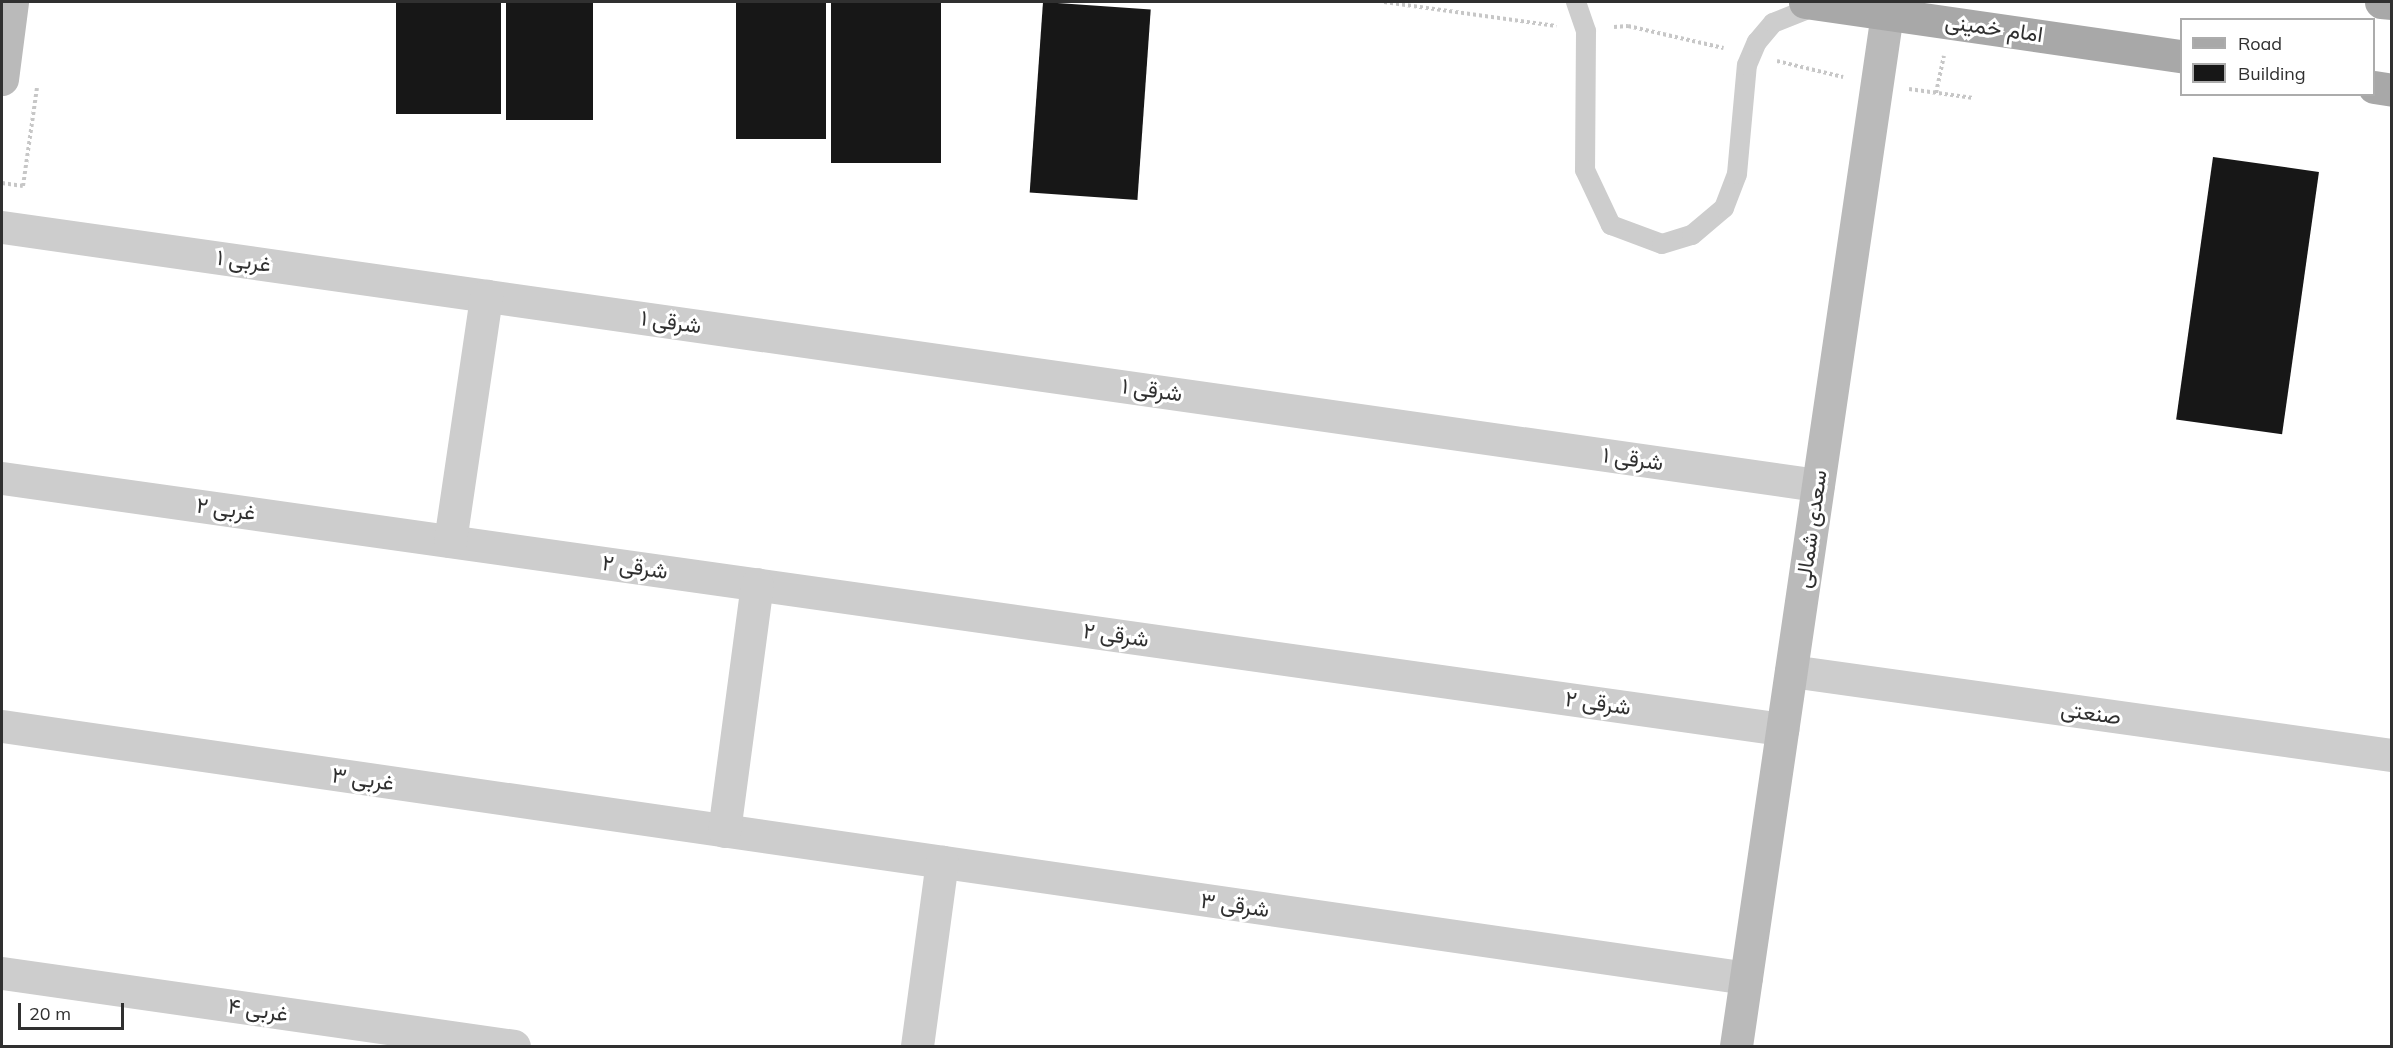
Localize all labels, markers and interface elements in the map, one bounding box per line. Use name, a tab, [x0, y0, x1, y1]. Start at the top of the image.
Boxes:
street label: امام خمینی	[1943, 8, 2045, 48]
legend	[2180, 18, 2375, 96]
text: Road	[2238, 32, 2282, 55]
text: Building	[2238, 62, 2306, 85]
street label: ۱ غربی	[215, 244, 273, 278]
street label: ۱ شرقی	[639, 305, 703, 339]
street label: ۱ شرقی	[1120, 373, 1184, 407]
street label: ۱ شرقی	[1601, 442, 1665, 476]
street label: سعدی شمالی	[1790, 468, 1832, 590]
street label: ۲ غربی	[195, 492, 257, 526]
street label: ۲ شرقی	[601, 549, 669, 585]
street label: ۲ شرقی	[1082, 617, 1150, 653]
street label: ۲ شرقی	[1564, 685, 1632, 721]
street label: صنعتی	[2059, 696, 2123, 730]
street label: ۳ غربی	[330, 762, 396, 796]
street label: ۳ شرقی	[1199, 887, 1271, 923]
scale bar	[21, 991, 128, 1029]
street label: ۴ غربی	[226, 993, 290, 1027]
text: 20 m	[29, 1002, 71, 1025]

